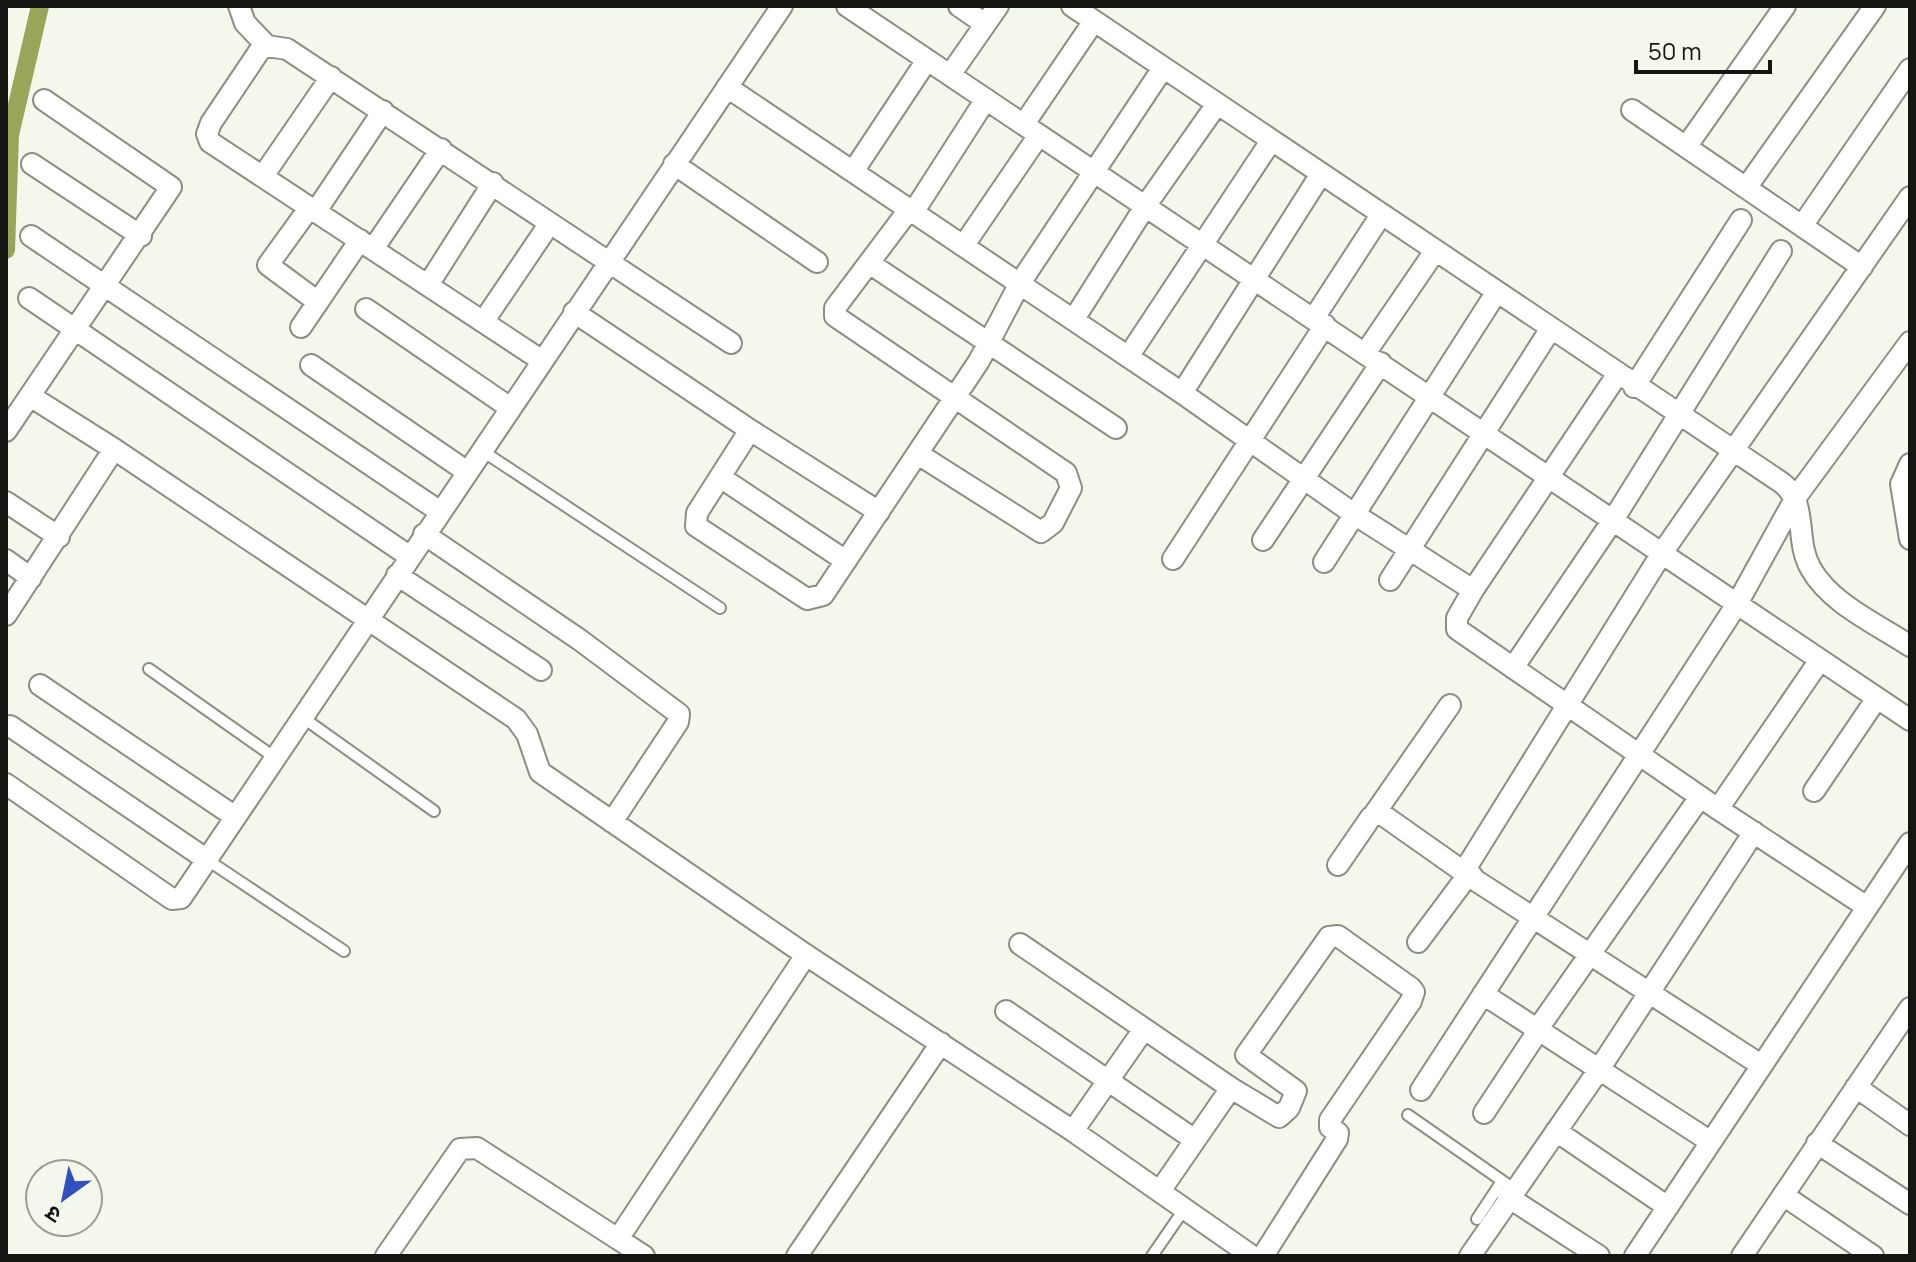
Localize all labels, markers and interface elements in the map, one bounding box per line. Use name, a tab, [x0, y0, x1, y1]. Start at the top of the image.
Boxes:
scale bar	[1636, 24, 1770, 74]
text: 50 m	[1648, 34, 1702, 67]
north arrow	[24, 1158, 104, 1238]
text: उ	[39, 1198, 67, 1231]

